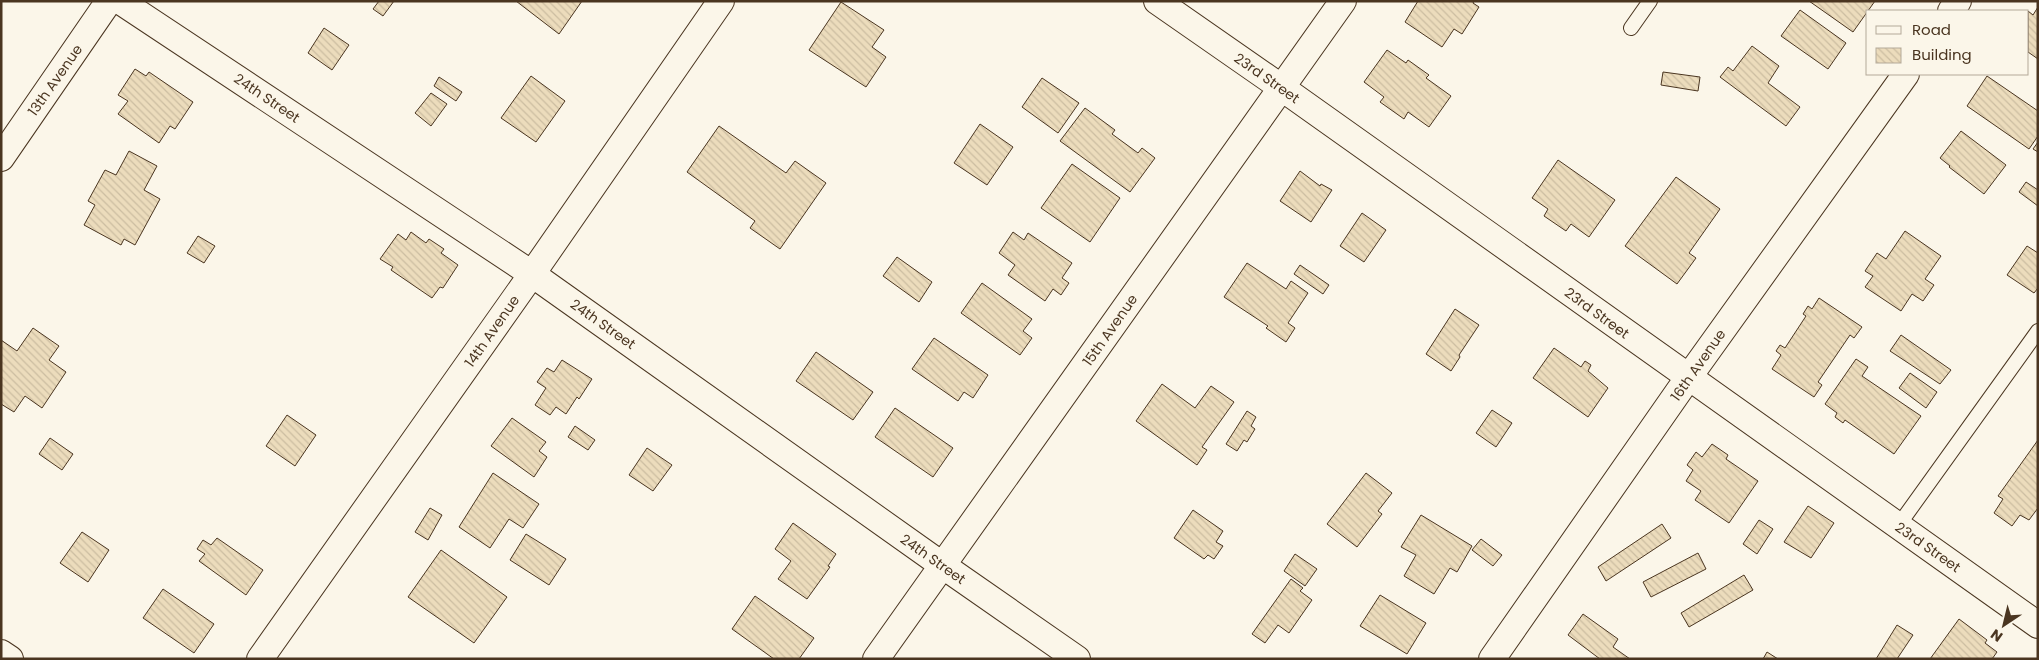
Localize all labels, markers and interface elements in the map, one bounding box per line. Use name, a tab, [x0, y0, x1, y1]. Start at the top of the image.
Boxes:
legend	[1866, 10, 2029, 75]
text: Road	[1912, 19, 1951, 40]
street label: 13th Avenue	[23, 40, 87, 120]
text: Building	[1912, 44, 1972, 65]
street label: 23rd Street	[1230, 48, 1304, 108]
street label: 24th Street	[230, 69, 304, 127]
street label: 23rd Street	[1560, 283, 1634, 343]
street label: 15th Avenue	[1078, 290, 1142, 370]
street label: 14th Avenue	[460, 291, 524, 371]
street label: 24th Street	[566, 294, 640, 354]
street label: 16th Avenue	[1666, 325, 1730, 405]
street label: 23rd Street	[1891, 517, 1965, 577]
street label: 24th Street	[896, 529, 970, 589]
north arrow	[1979, 600, 2029, 650]
text: N	[1986, 624, 2007, 647]

